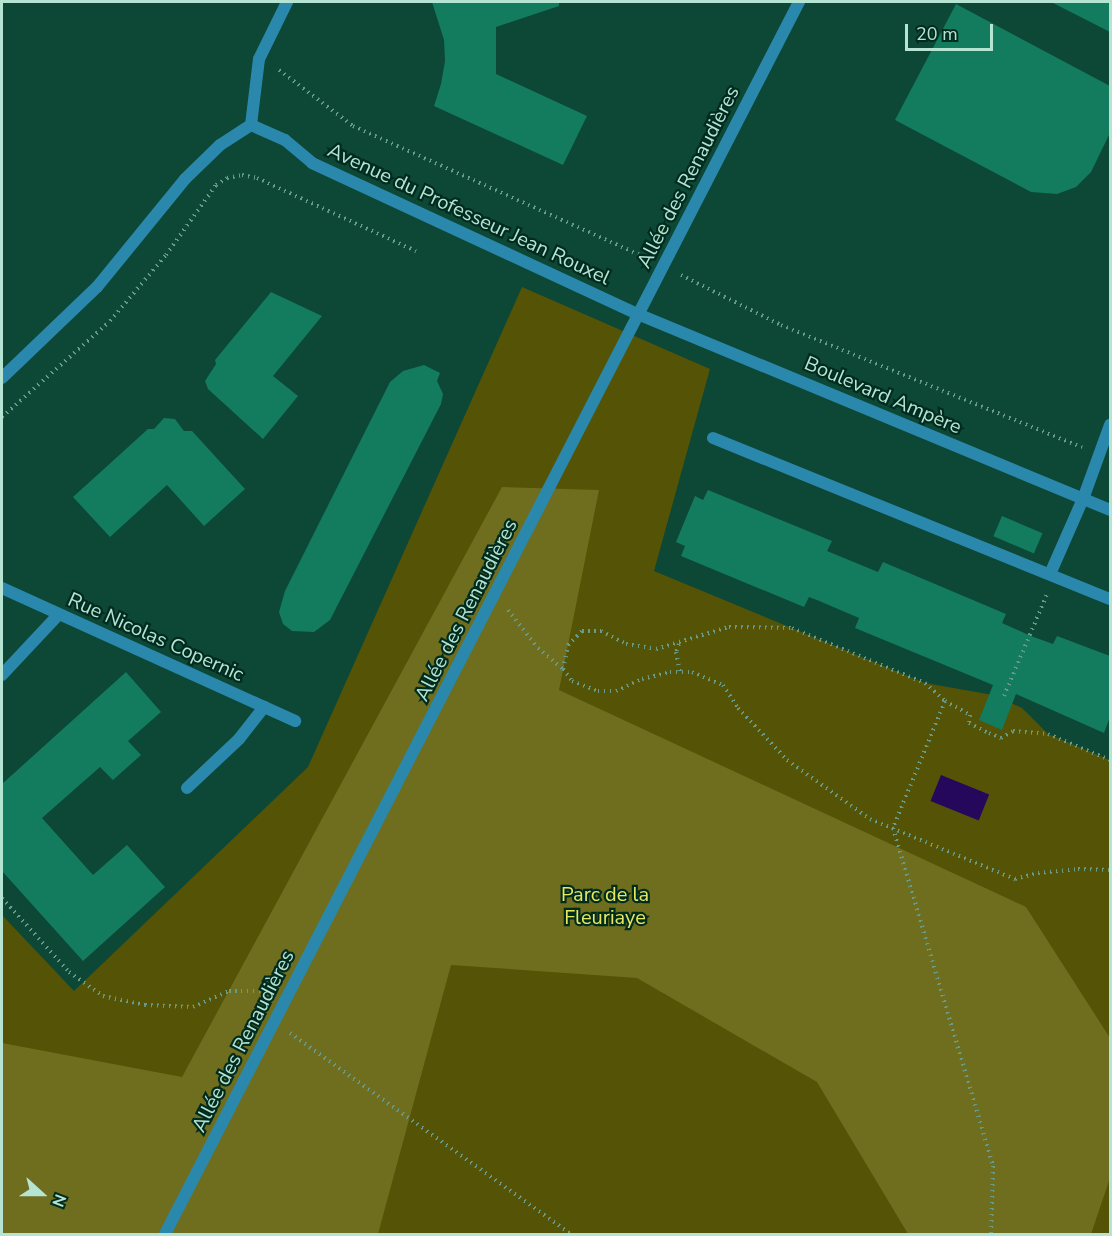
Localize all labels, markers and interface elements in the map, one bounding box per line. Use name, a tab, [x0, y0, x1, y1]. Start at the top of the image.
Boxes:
scale bar	[908, 12, 996, 50]
text: 20 m	[916, 22, 958, 46]
street label: Allée des Renaudières	[632, 82, 744, 272]
street label: Avenue du Professeur Jean Rouxel	[324, 138, 614, 290]
street label: Boulevard Ampère	[801, 351, 965, 439]
street label: Allée des Renaudières	[410, 515, 522, 705]
street label: Rue Nicolas Copernic	[64, 587, 248, 687]
park label: Parc de la Fleuriaye	[561, 883, 649, 930]
street label: Allée des Renaudières	[187, 946, 299, 1136]
north arrow	[12, 1164, 72, 1224]
text: N	[46, 1191, 71, 1210]

